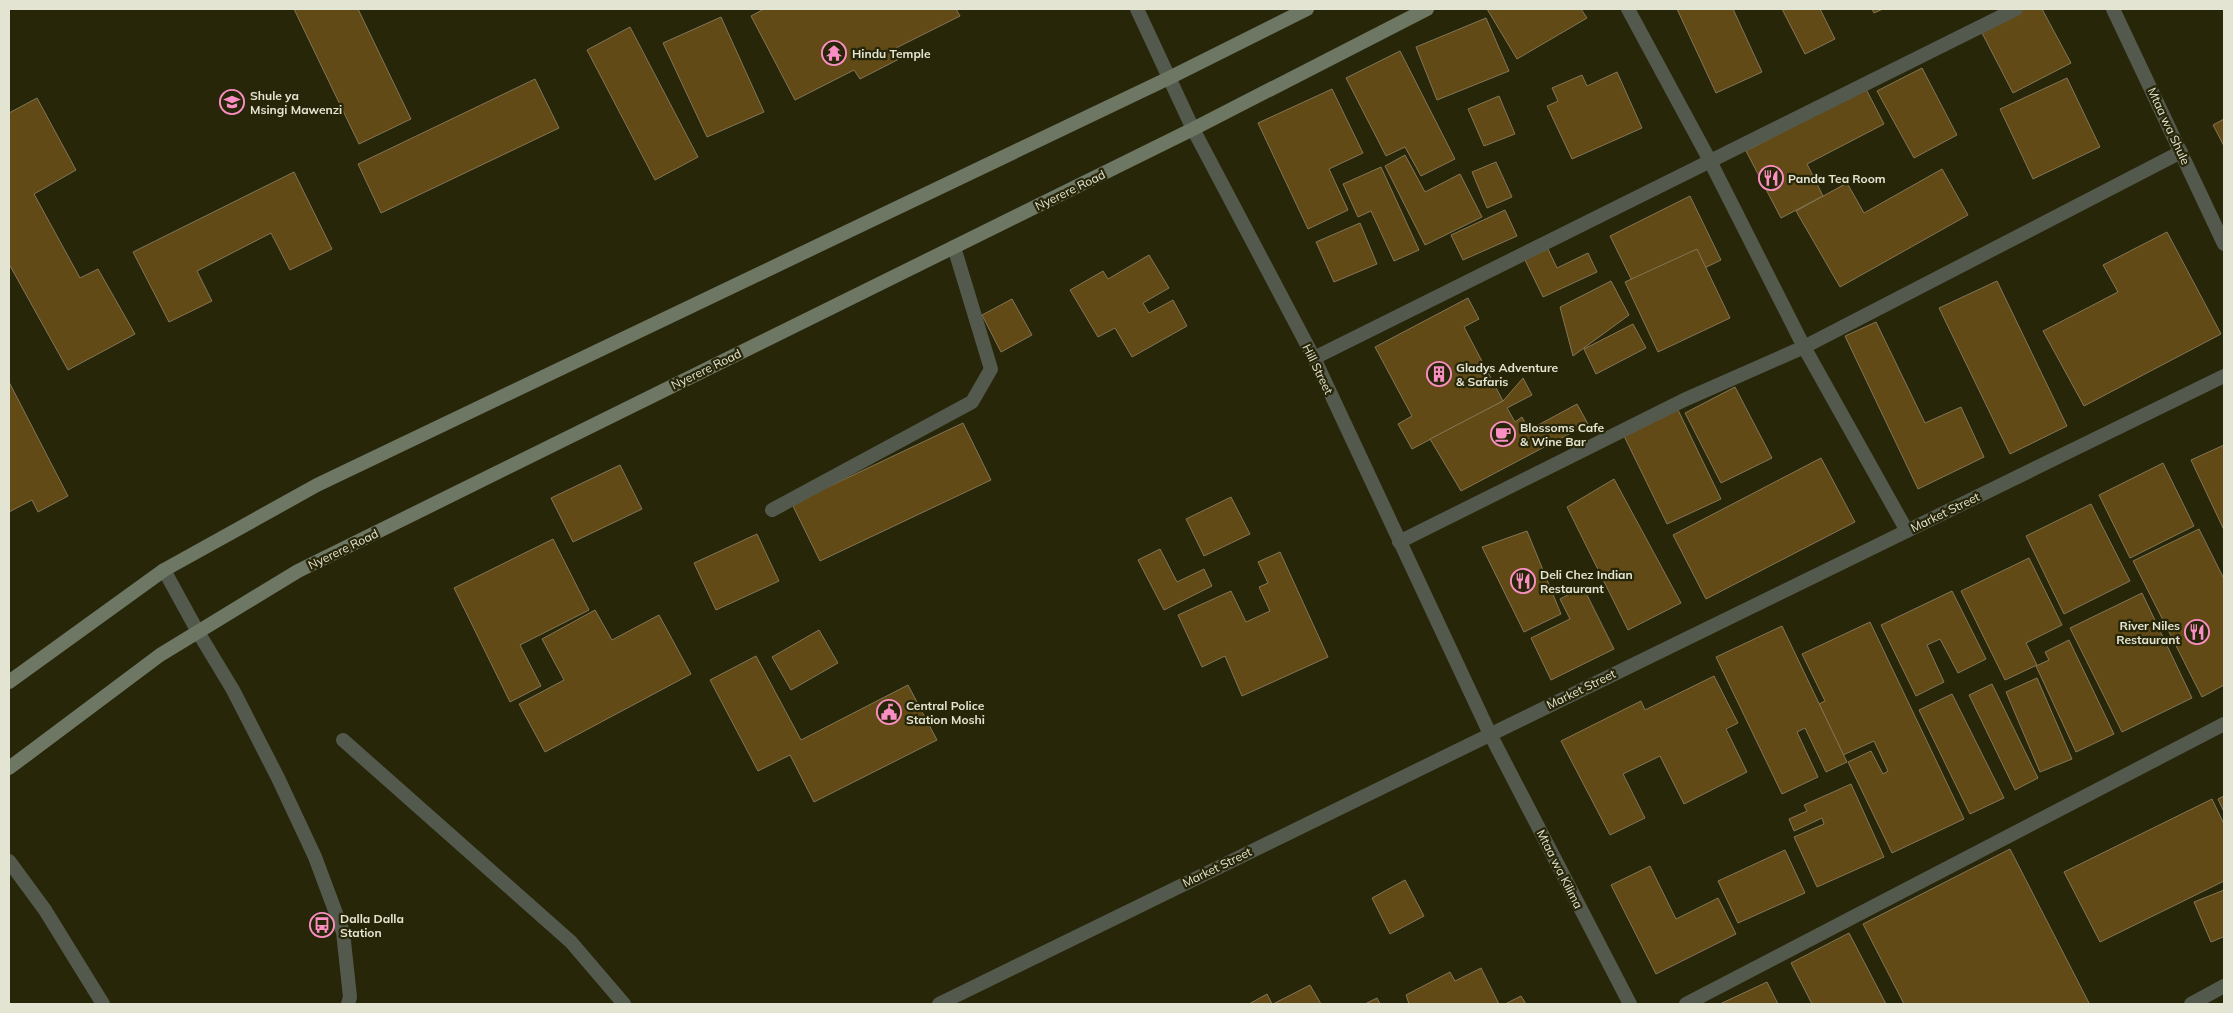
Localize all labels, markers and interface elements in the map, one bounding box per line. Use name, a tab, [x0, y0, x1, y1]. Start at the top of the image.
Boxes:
temple icon: Hindu Temple	[821, 40, 847, 66]
place label: Hindu Temple	[852, 46, 931, 61]
street label: Mtaa wa Shule	[2145, 85, 2193, 167]
place label: Shule ya Msingi Mawenzi	[250, 88, 342, 117]
school or university icon: Shule ya Msingi Mawenzi	[219, 89, 245, 115]
restaurant icon: Panda Tea Room	[1758, 165, 1784, 191]
street label: Nyerere Road	[1033, 167, 1107, 213]
place label: Panda Tea Room	[1788, 171, 1886, 186]
street label: Hill Street	[1299, 341, 1337, 397]
street label: Nyerere Road	[669, 346, 743, 392]
place label: Gladys Adventure & Safaris	[1456, 360, 1559, 389]
building icon: Gladys Adventure & Safaris	[1426, 361, 1452, 387]
place label: Blossoms Cafe & Wine Bar	[1520, 420, 1604, 449]
cafe icon: Blossoms Cafe & Wine Bar	[1490, 421, 1516, 447]
street label: Market Street	[1908, 489, 1982, 535]
street label: Nyerere Road	[306, 526, 380, 572]
place label: Deli Chez Indian Restaurant	[1540, 567, 1633, 596]
restaurant icon: Deli Chez Indian Restaurant	[1510, 568, 1536, 594]
place label: River Niles Restaurant	[2116, 618, 2180, 647]
restaurant icon: River Niles Restaurant	[2184, 619, 2210, 645]
street label: Market Street	[1544, 666, 1618, 712]
place label: Central Police Station Moshi	[906, 698, 985, 727]
public building icon: Central Police Station Moshi	[876, 699, 902, 725]
street label: Mtaa wa Kilima	[1534, 827, 1586, 911]
street label: Market Street	[1180, 844, 1254, 890]
place label: Dalla Dalla Station	[340, 911, 404, 940]
bus stop icon: Dalla Dalla Station	[309, 912, 335, 938]

